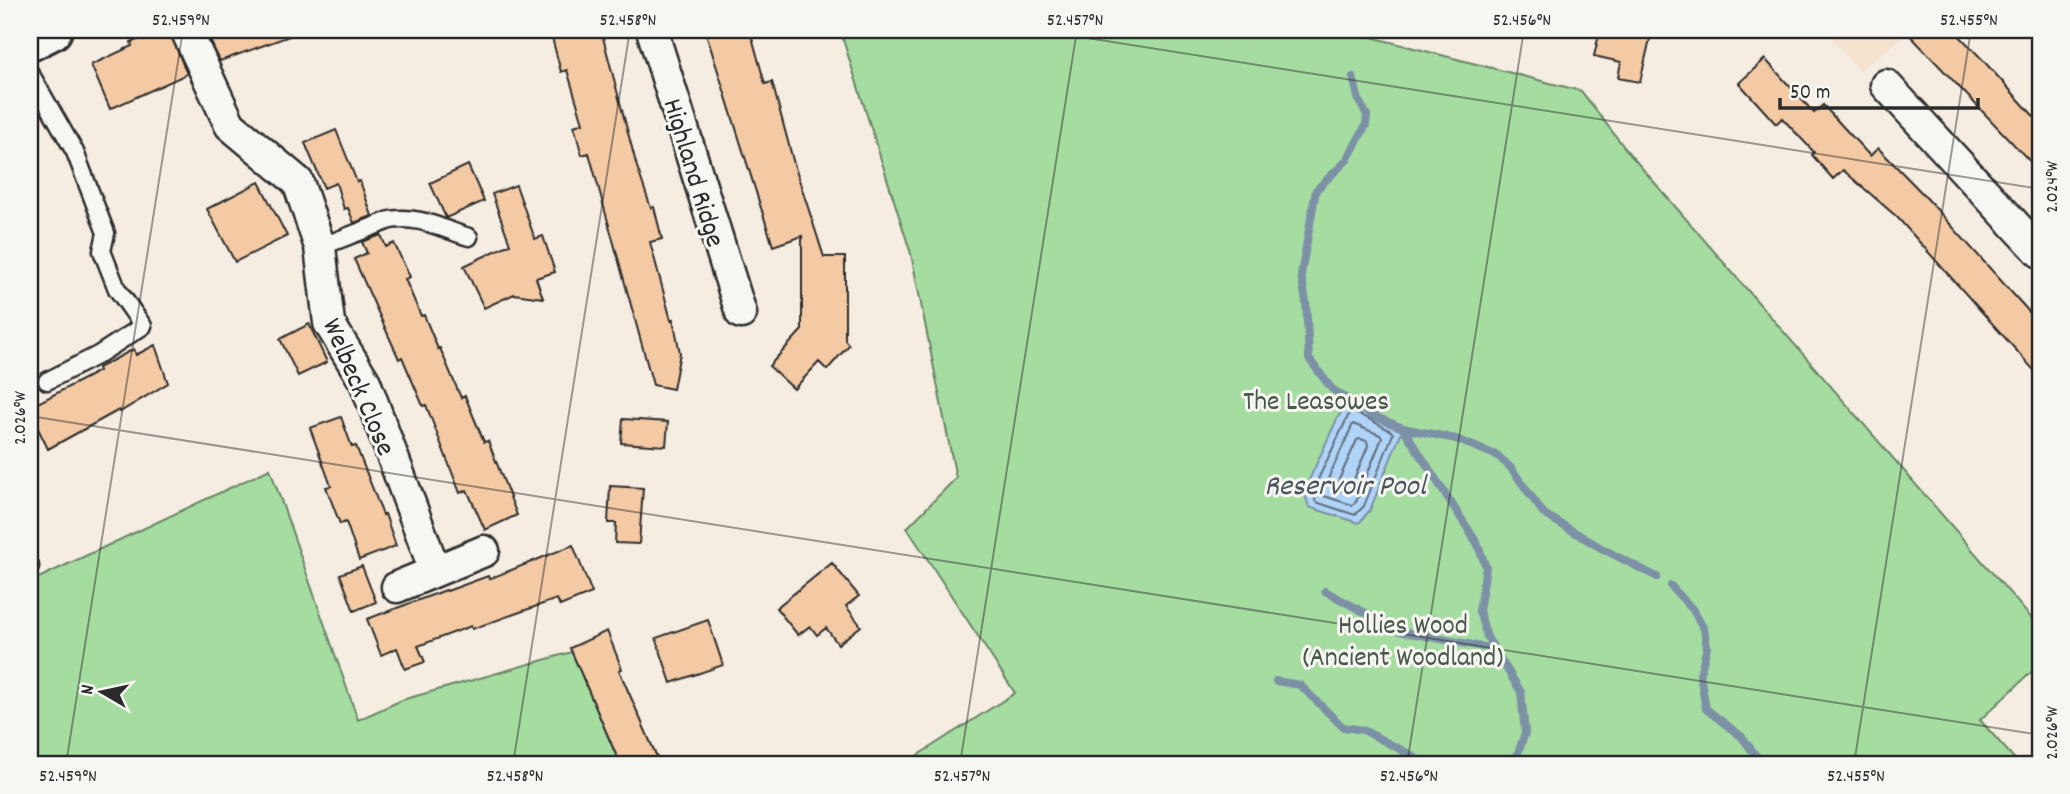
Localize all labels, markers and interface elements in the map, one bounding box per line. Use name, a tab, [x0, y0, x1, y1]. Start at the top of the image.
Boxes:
text: 52.459°N	[152, 9, 210, 34]
text: 52.458°N	[600, 9, 656, 34]
text: 52.457°N	[1047, 9, 1103, 34]
text: 52.456°N	[1493, 9, 1551, 34]
text: 52.455°N	[1940, 9, 1998, 34]
scale bar	[1780, 66, 1977, 110]
text: 50 m	[1790, 79, 1830, 109]
street label: Highland Ridge	[650, 94, 733, 253]
text: 2.024°W	[2041, 160, 2066, 213]
street label: Welbeck Close	[310, 313, 403, 463]
park label: The Leasowes	[1243, 384, 1389, 424]
text: 2.026°W	[9, 391, 34, 445]
water label: Reservoir Pool	[1264, 467, 1429, 510]
park label: Hollies Wood (Ancient Woodland)	[1303, 608, 1503, 680]
north arrow	[66, 658, 136, 728]
text: N	[75, 683, 103, 697]
text: 2.026°W	[2041, 706, 2066, 760]
text: 52.459°N	[39, 765, 97, 790]
text: 52.458°N	[487, 765, 543, 790]
text: 52.457°N	[934, 765, 990, 790]
text: 52.456°N	[1380, 765, 1438, 790]
text: 52.455°N	[1827, 765, 1885, 790]

